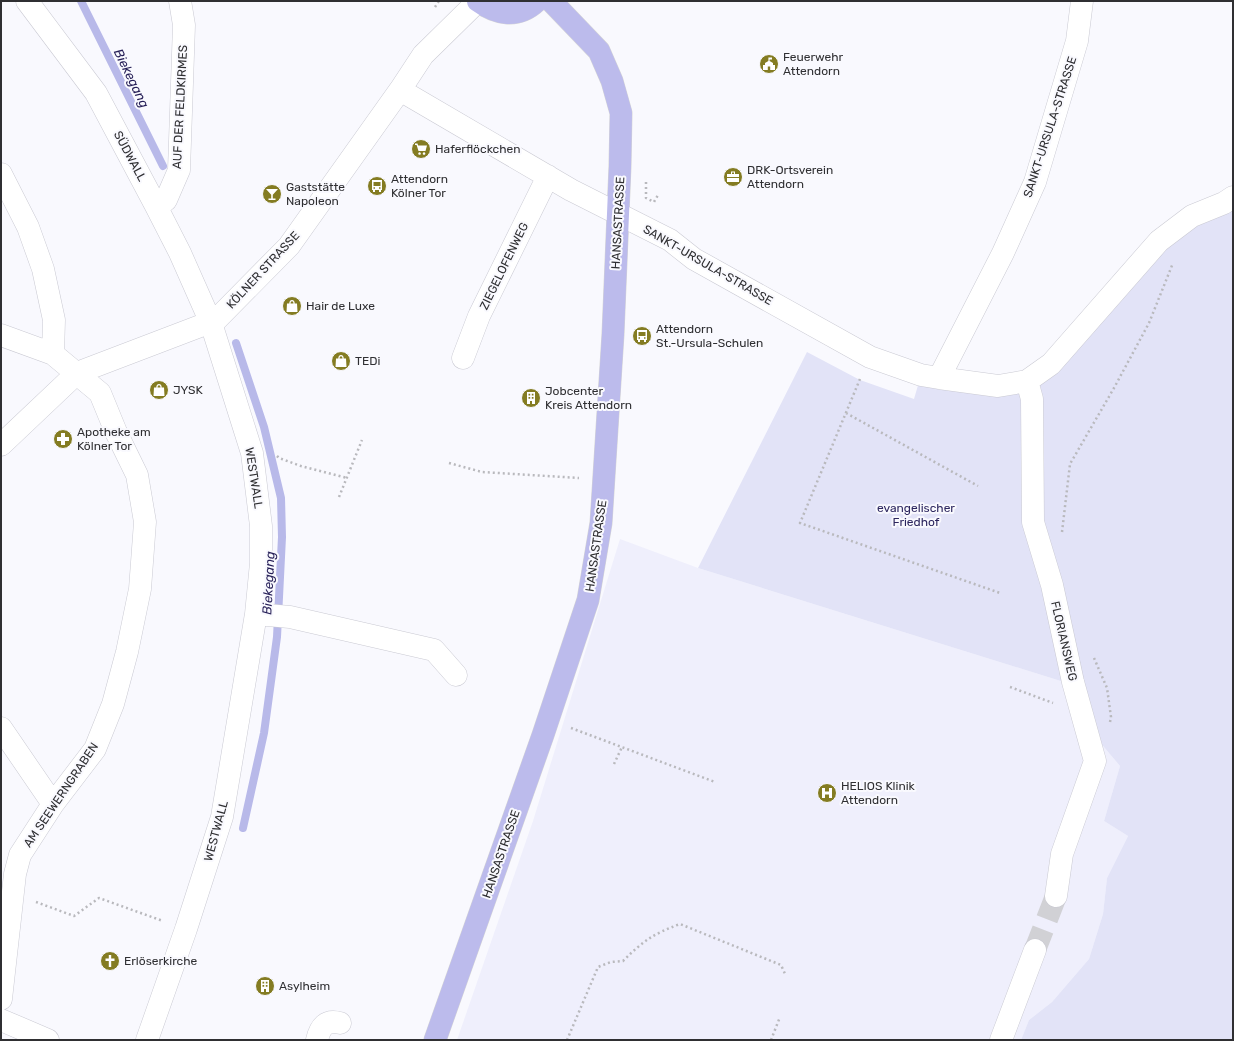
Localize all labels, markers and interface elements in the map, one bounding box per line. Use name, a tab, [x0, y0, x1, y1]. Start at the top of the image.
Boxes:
street label: AUF DER FELDKIRMES	[170, 45, 190, 169]
water label: Biekegang	[110, 46, 152, 111]
place label: Feuerwehr Attendorn	[783, 50, 844, 78]
public building icon: Feuerwehr Attendorn	[758, 53, 780, 75]
street label: SANKT-URSULA-STRASSE	[1021, 55, 1079, 199]
street label: SÜDWALL	[111, 128, 149, 184]
supermarket icon: Haferflöckchen	[410, 138, 432, 160]
place label: Haferflöckchen	[435, 142, 520, 156]
place label: DRK-Ortsverein Attendorn	[747, 163, 833, 191]
office icon: DRK-Ortsverein Attendorn	[722, 166, 744, 188]
place label: Attendorn Kölner Tor	[391, 172, 448, 200]
bus stop icon: Attendorn Kölner Tor	[366, 175, 388, 197]
street label: HANSASTRASSE	[609, 176, 627, 270]
place label: Gaststätte Napoleon	[286, 180, 345, 208]
bar icon: Gaststätte Napoleon	[261, 183, 283, 205]
street label: ZIEGELOFENWEG	[477, 220, 531, 312]
street label: SANKT-URSULA-STRASSE	[641, 222, 775, 308]
street label: KÖLNER STRASSE	[224, 229, 302, 311]
shop icon: Hair de Luxe	[281, 295, 303, 317]
place label: Hair de Luxe	[306, 299, 375, 313]
place label: Attendorn St.-Ursula-Schulen	[656, 322, 763, 350]
bus stop icon: Attendorn St.-Ursula-Schulen	[631, 325, 653, 347]
shop icon: TEDi	[330, 350, 352, 372]
place label: TEDi	[355, 354, 380, 368]
shop icon: JYSK	[148, 379, 170, 401]
place label: JYSK	[173, 383, 204, 397]
place label: Jobcenter Kreis Attendorn	[545, 384, 632, 412]
building icon: Jobcenter Kreis Attendorn	[520, 387, 542, 409]
place label: Apotheke am Kölner Tor	[77, 425, 151, 453]
pharmacy icon: Apotheke am Kölner Tor	[52, 428, 74, 450]
street label: WESTWALL	[242, 446, 266, 510]
street label: HANSASTRASSE	[583, 499, 609, 593]
park label: evangelischer Friedhof	[877, 501, 955, 529]
water label: Biekegang	[259, 551, 279, 615]
street label: FLORIANSWEG	[1048, 600, 1080, 682]
street label: AM SEEWERNGRABEN	[21, 740, 101, 850]
place label: HELIOS Klinik Attendorn	[841, 779, 916, 807]
hospital icon: HELIOS Klinik Attendorn	[816, 782, 838, 804]
street label: WESTWALL	[201, 799, 231, 863]
street label: HANSASTRASSE	[479, 808, 523, 900]
church icon: Erlöserkirche	[99, 950, 121, 972]
place label: Erlöserkirche	[124, 954, 198, 968]
building icon: Asylheim	[254, 975, 276, 997]
place label: Asylheim	[279, 979, 330, 993]

